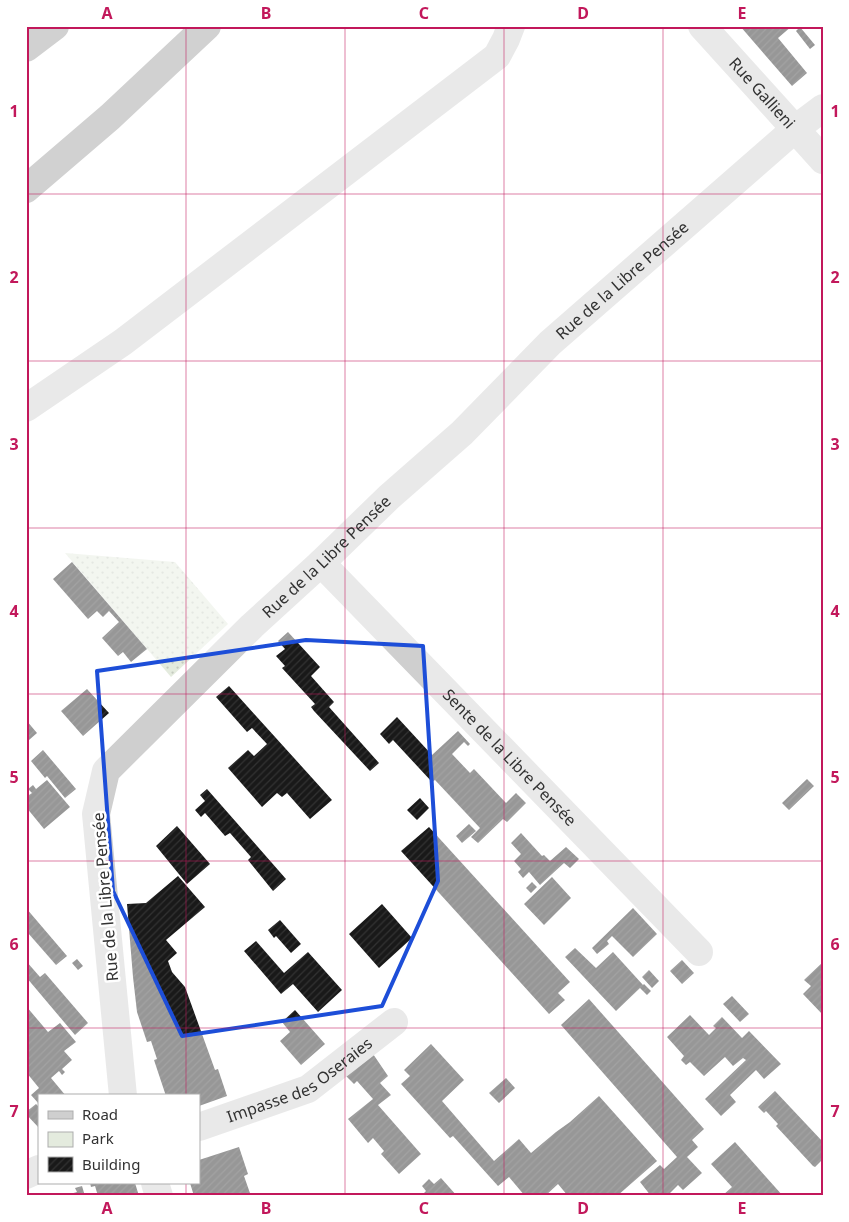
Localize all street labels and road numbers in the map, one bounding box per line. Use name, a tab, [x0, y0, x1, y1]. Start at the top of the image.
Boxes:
street label: Rue Gallieni	[724, 52, 800, 133]
street label: Rue de la Libre Pensée	[551, 216, 693, 344]
street label: Rue de la Libre Pensée	[257, 490, 396, 623]
street label: Sente de la Libre Pensée	[438, 684, 582, 831]
street label: Rue de la Libre Pensée	[87, 812, 123, 982]
street label: Impasse des Oseraies	[224, 1032, 377, 1127]

